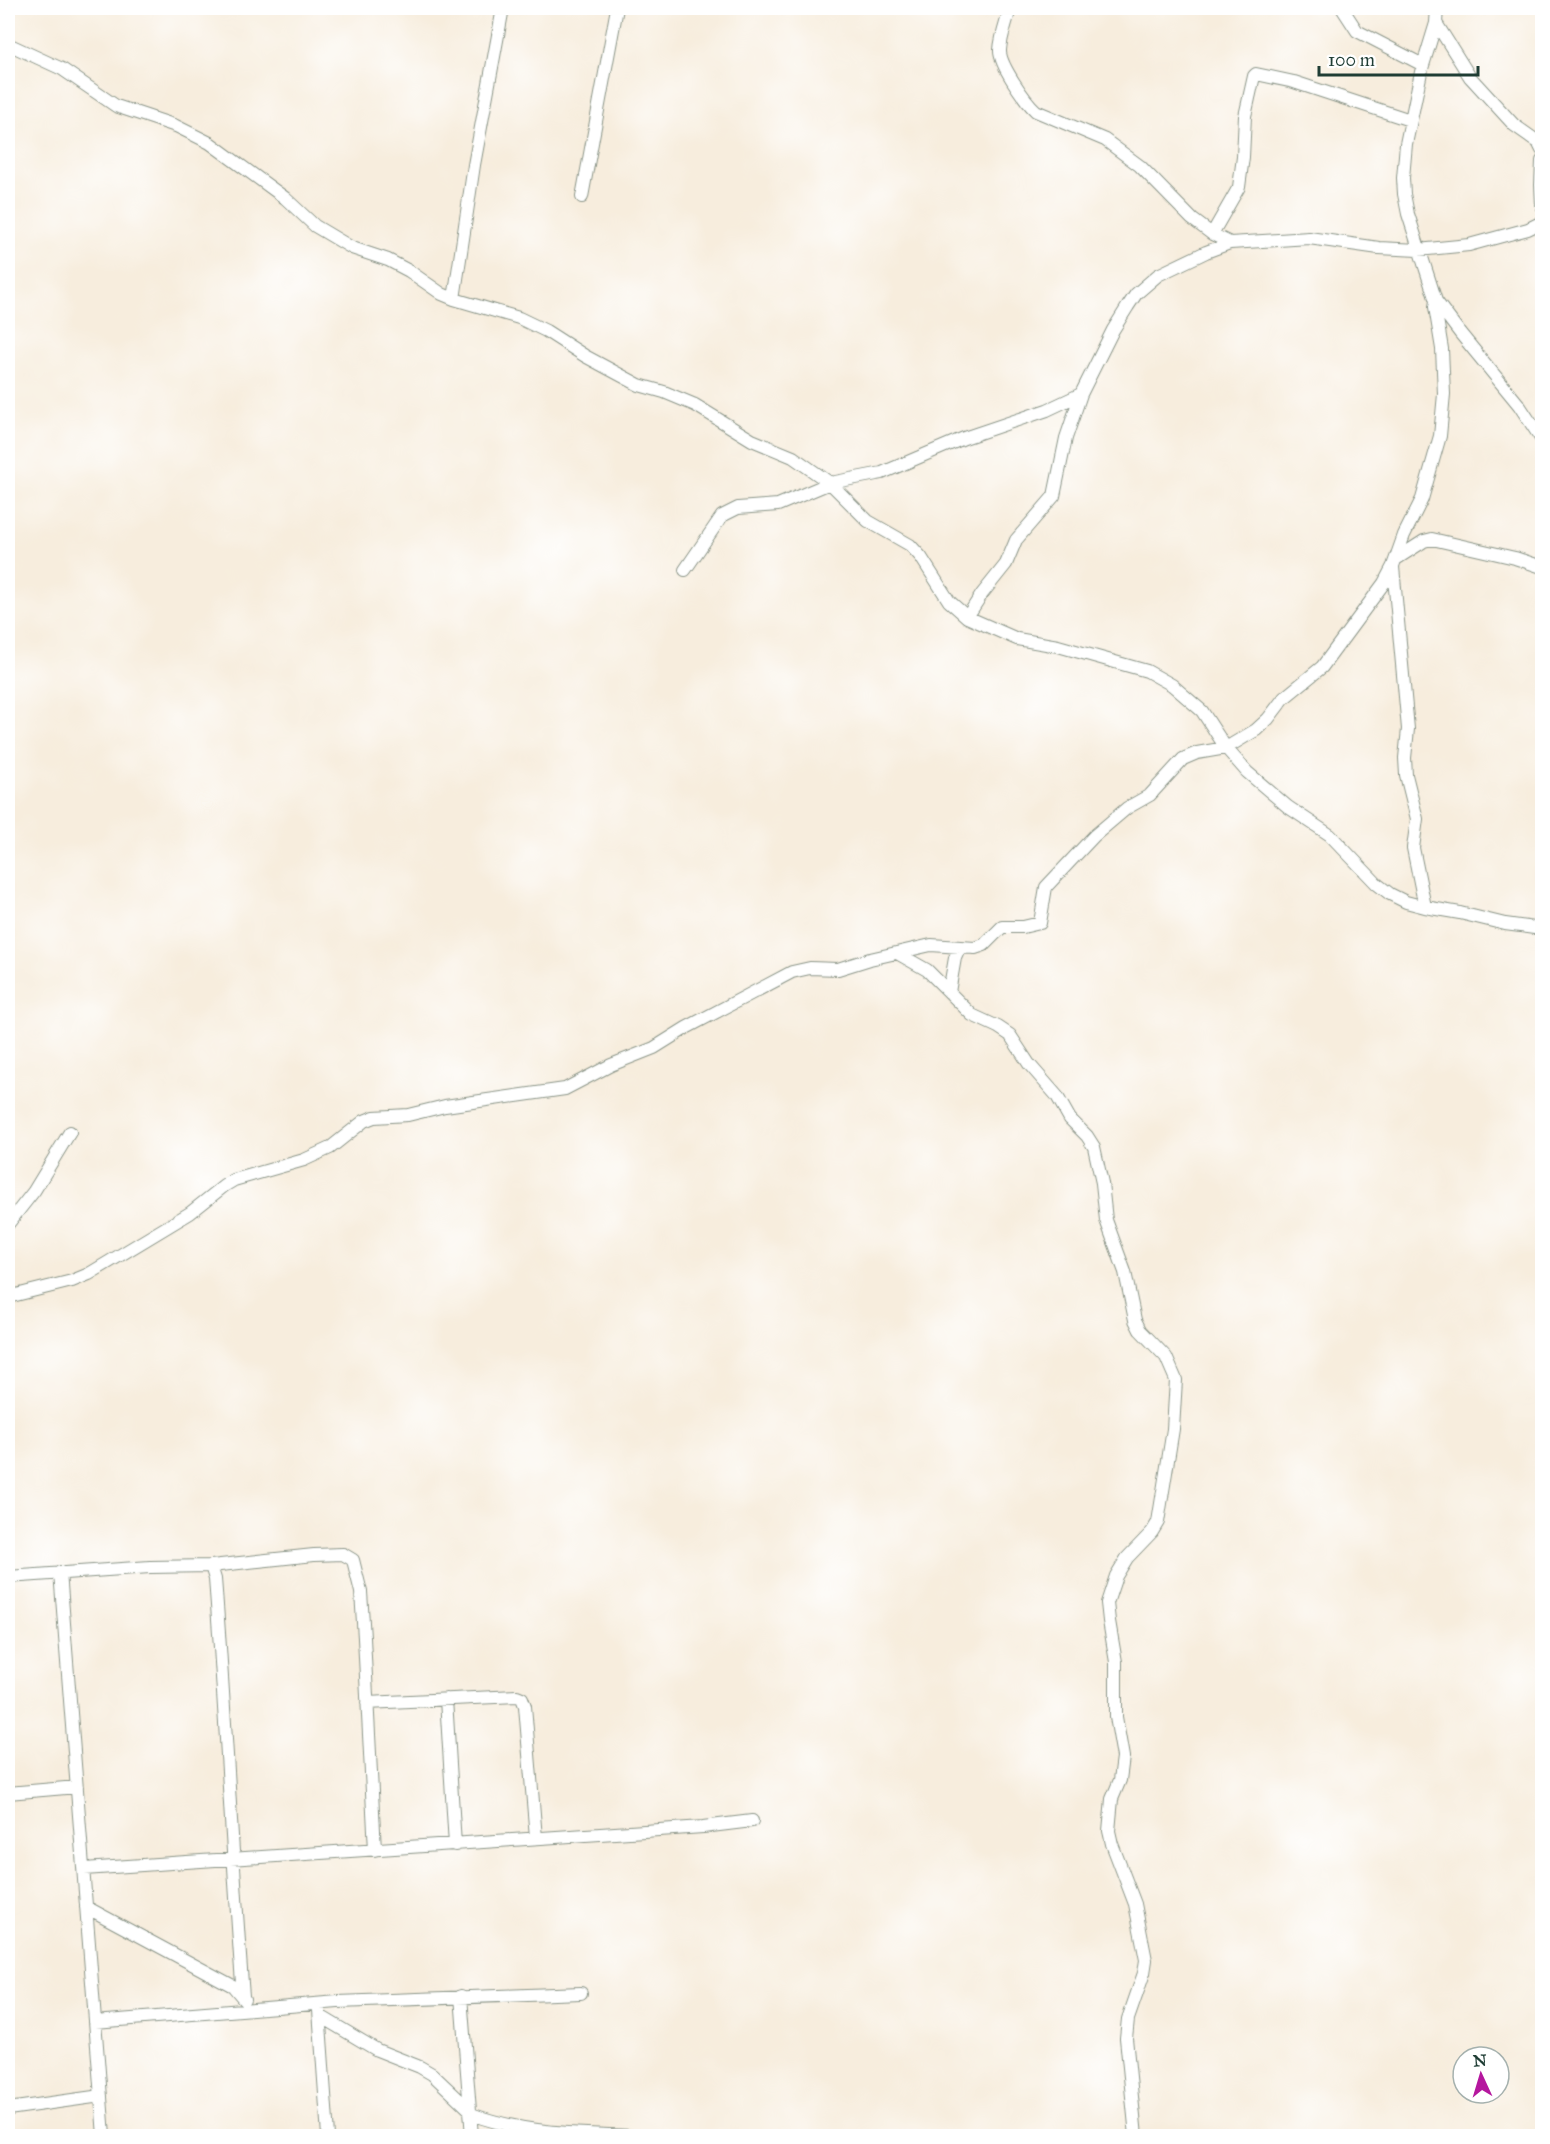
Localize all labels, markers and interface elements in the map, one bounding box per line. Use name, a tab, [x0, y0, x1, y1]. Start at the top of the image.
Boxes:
scale bar	[1319, 39, 1478, 77]
text: 100 m	[1328, 49, 1375, 71]
north arrow	[1451, 2045, 1511, 2105]
text: N	[1473, 2051, 1488, 2070]

